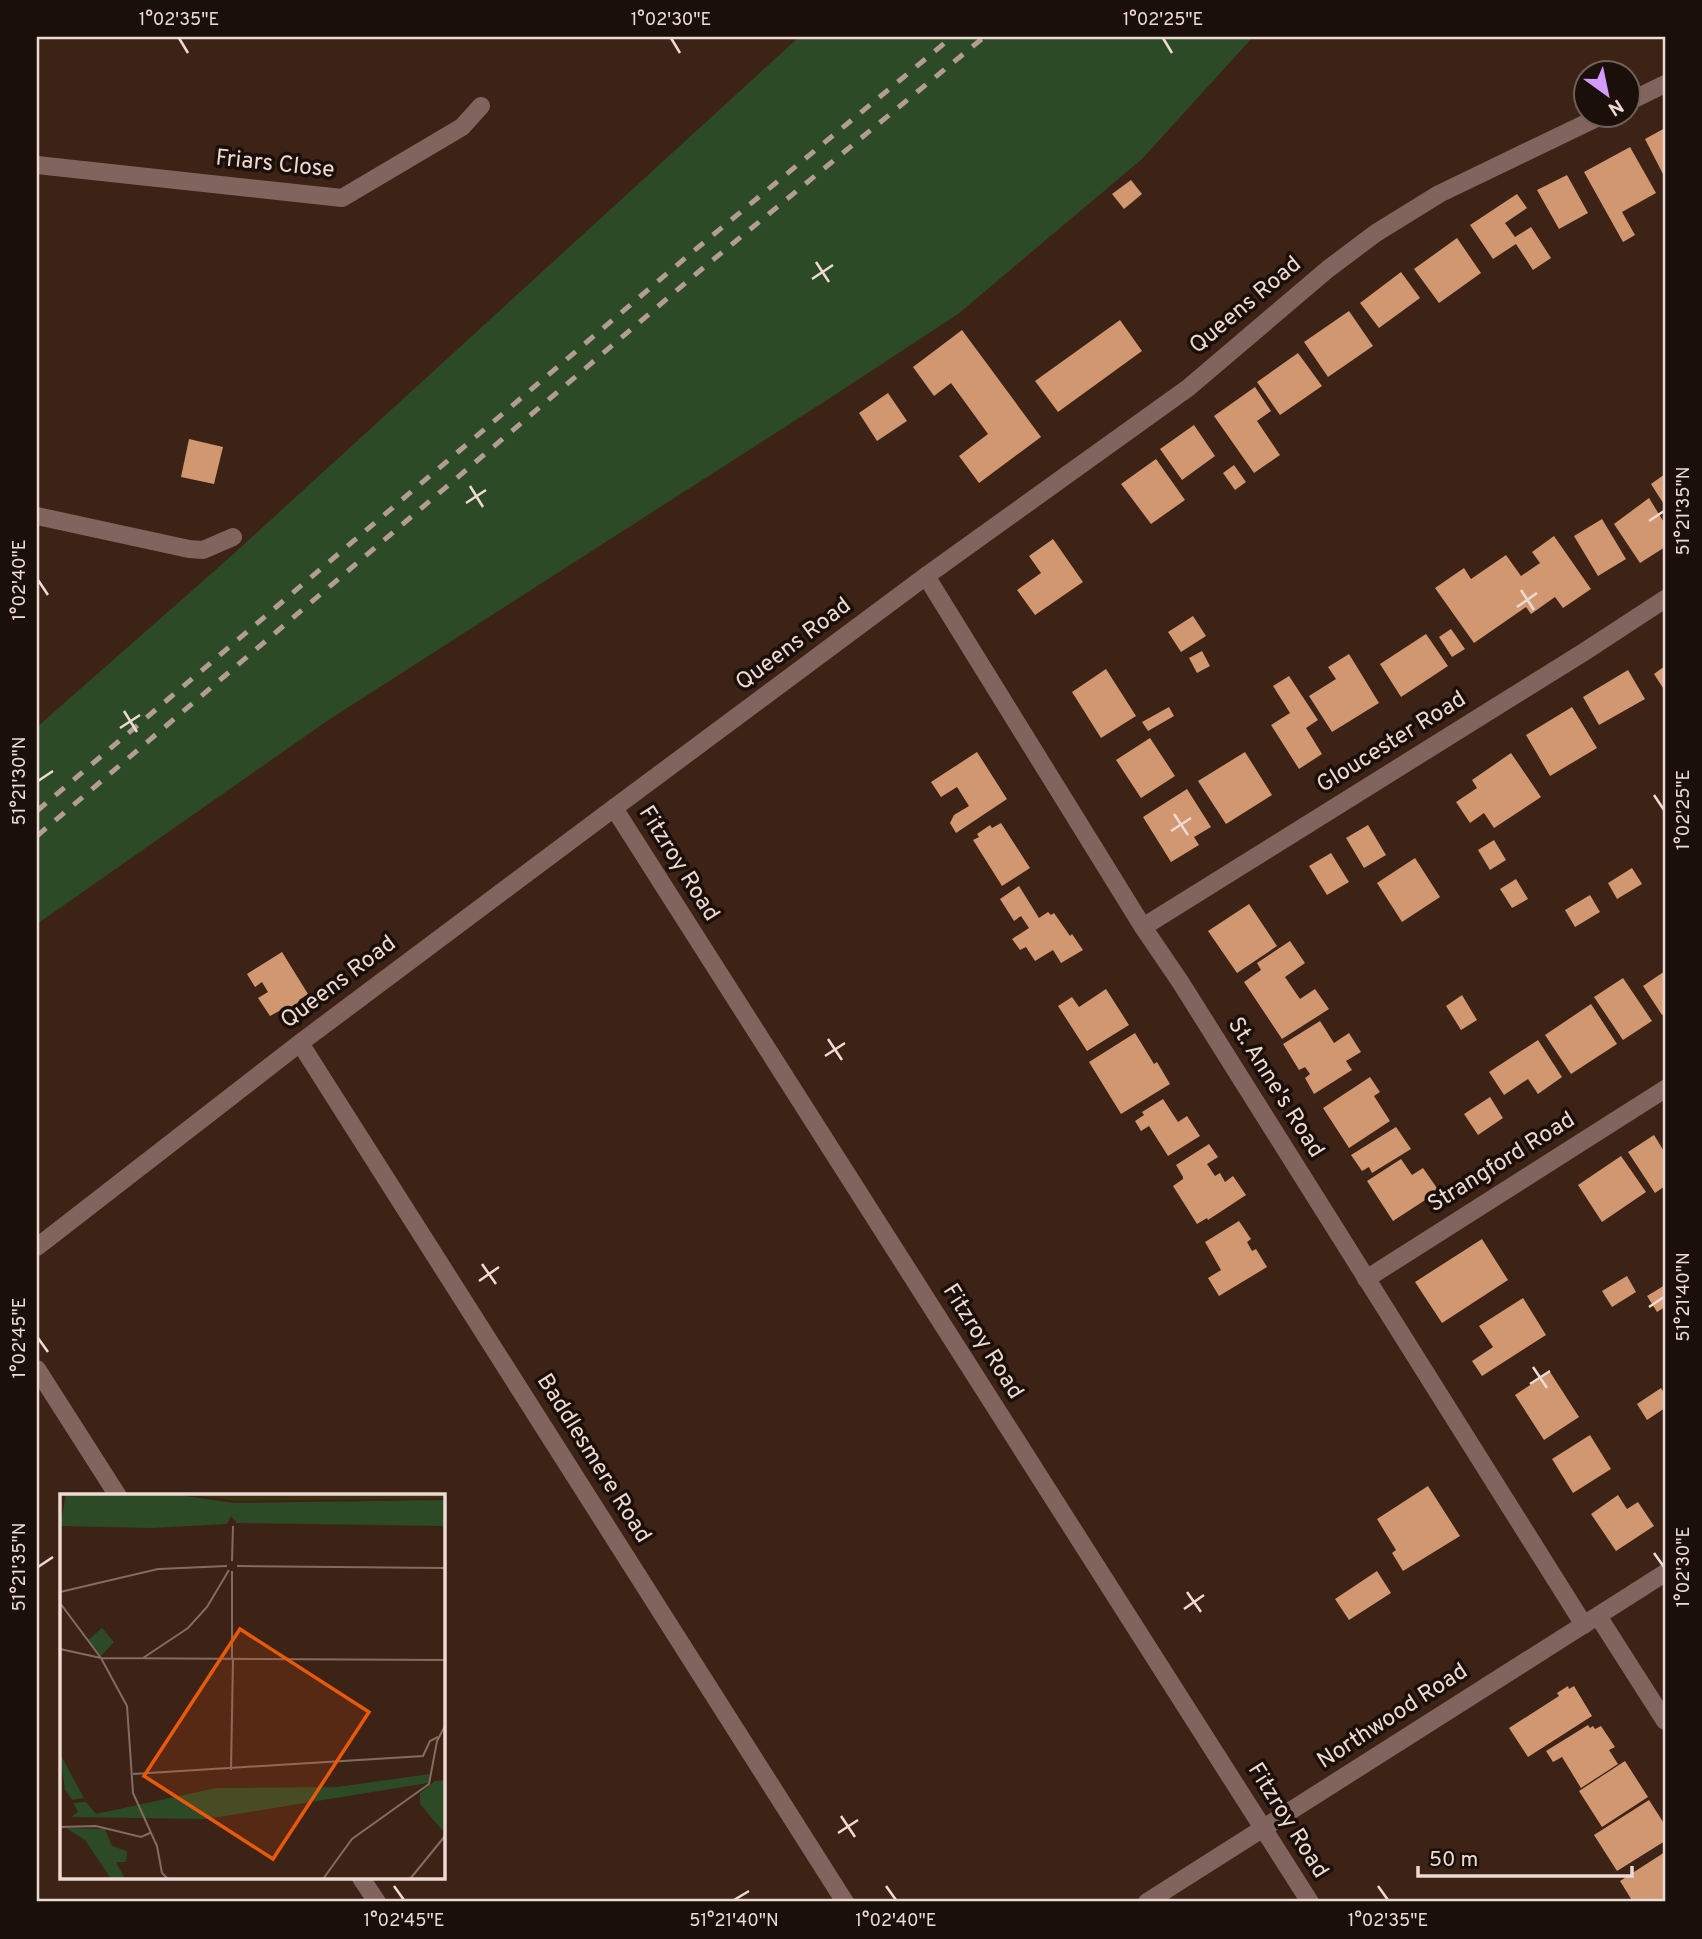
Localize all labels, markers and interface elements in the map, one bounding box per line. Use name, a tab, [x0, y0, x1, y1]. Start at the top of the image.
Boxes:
text: 1°02'35"E	[139, 9, 219, 32]
text: 1°02'30"E	[631, 9, 711, 32]
text: 1°02'25"E	[1123, 9, 1203, 32]
north arrow	[1572, 60, 1642, 130]
text: N	[1603, 93, 1627, 120]
street label: Friars Close	[214, 144, 336, 186]
street label: Queens Road	[1184, 251, 1308, 361]
text: 51°21'35"N	[1673, 467, 1696, 555]
text: 1°02'40"E	[9, 539, 32, 621]
street label: Queens Road	[730, 592, 858, 698]
street label: Gloucester Road	[1312, 686, 1472, 800]
text: 51°21'30"N	[9, 736, 32, 826]
text: 1°02'25"E	[1673, 770, 1696, 850]
street label: Fitzroy Road	[631, 801, 725, 927]
street label: Queens Road	[275, 930, 403, 1036]
street label: St. Anne's Road	[1220, 1012, 1330, 1164]
street label: Strangford Road	[1423, 1106, 1581, 1220]
text: 51°21'40"N	[1673, 1252, 1696, 1342]
street label: Fitzroy Road	[935, 1279, 1029, 1405]
text: 1°02'45"E	[9, 1298, 32, 1378]
street label: Baddlesmere Road	[529, 1369, 657, 1549]
inset map	[60, 1494, 444, 1880]
text: 51°21'35"N	[9, 1523, 32, 1611]
text: 1°02'30"E	[1673, 1527, 1696, 1607]
street label: Northwood Road	[1312, 1658, 1474, 1776]
street label: Fitzroy Road	[1240, 1758, 1334, 1884]
scale bar	[1418, 1834, 1632, 1878]
text: 50 m	[1429, 1847, 1478, 1874]
text: 1°02'45"E	[364, 1910, 444, 1933]
text: 51°21'40"N	[689, 1910, 779, 1933]
text: 1°02'40"E	[855, 1910, 937, 1933]
text: 1°02'35"E	[1348, 1910, 1428, 1933]

